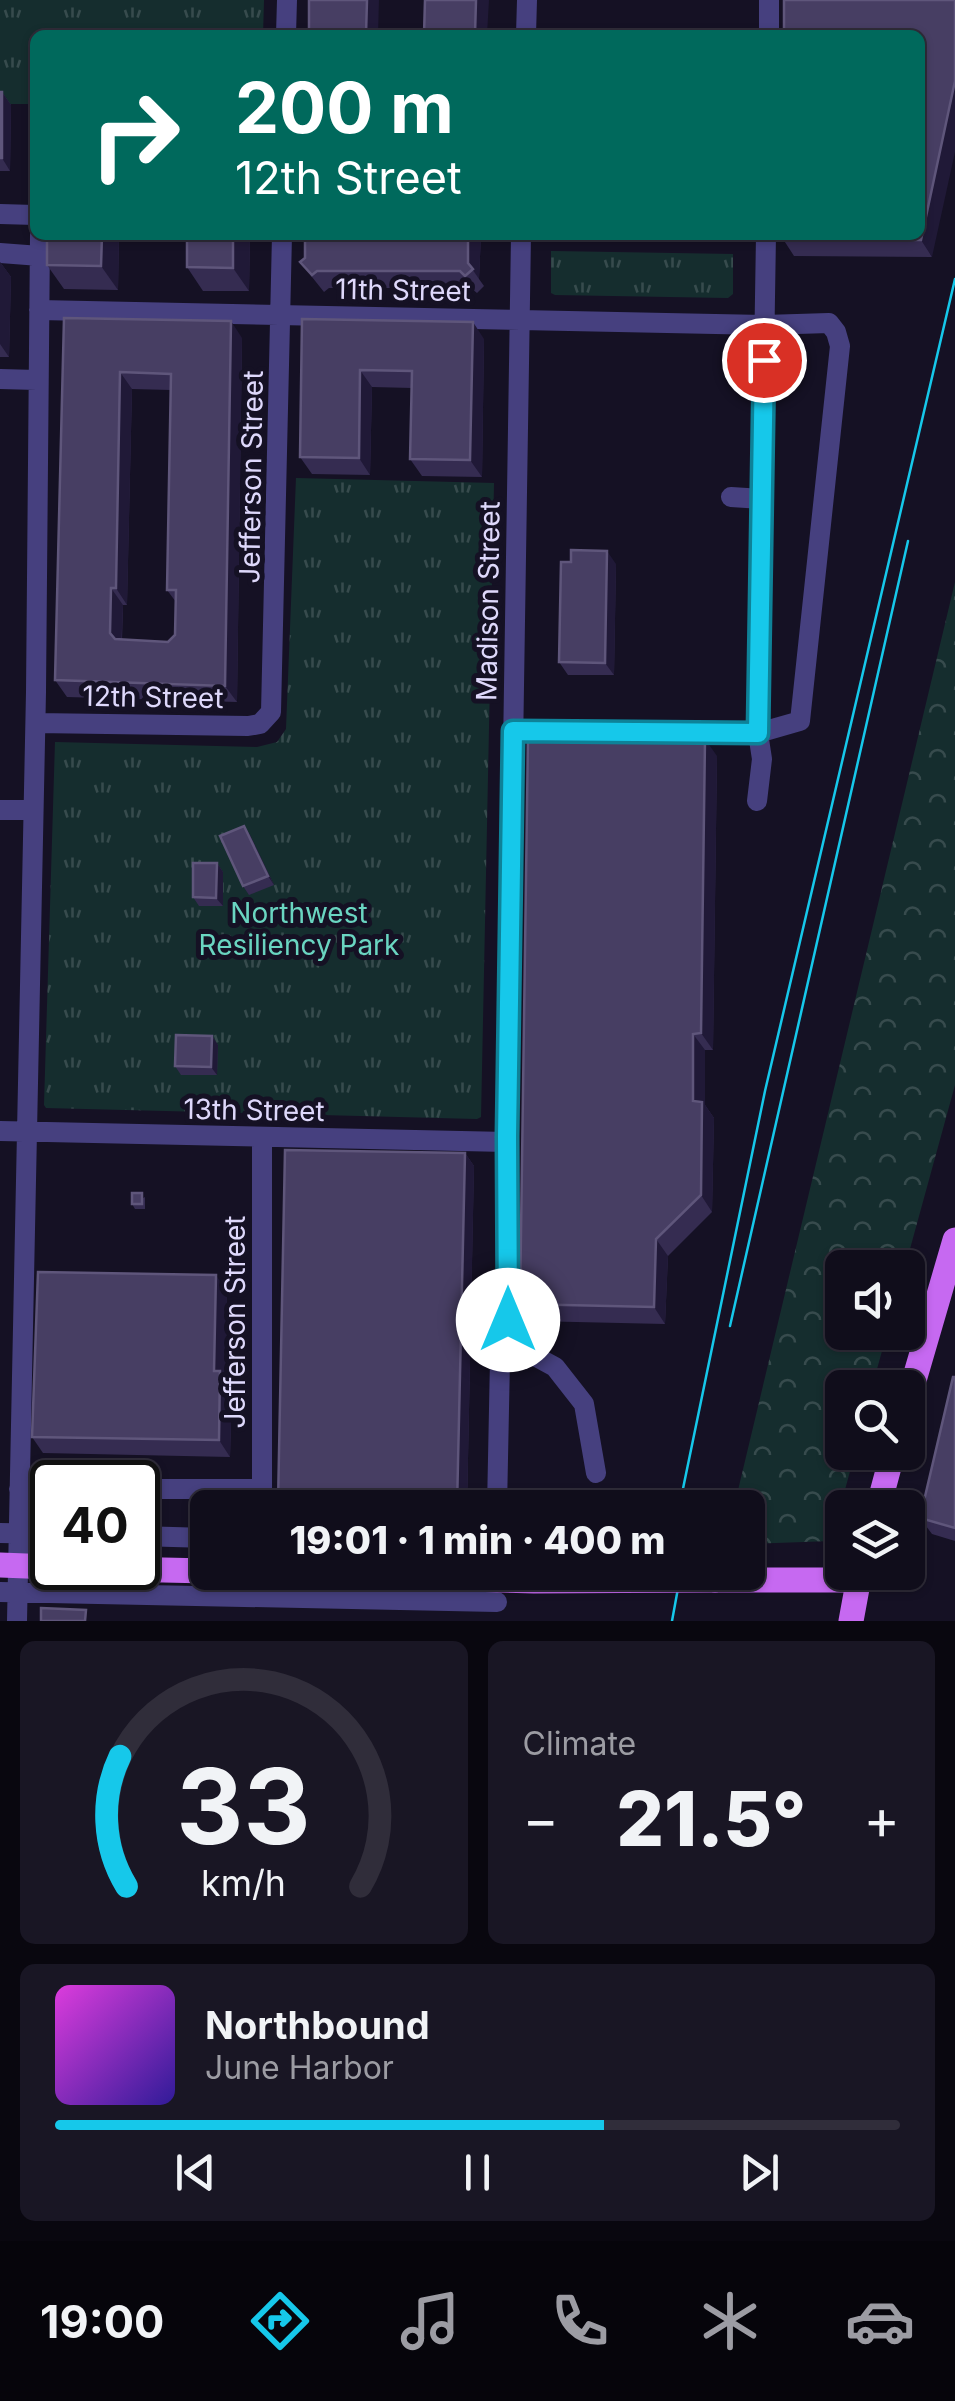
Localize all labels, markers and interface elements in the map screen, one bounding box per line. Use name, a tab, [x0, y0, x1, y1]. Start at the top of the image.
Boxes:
text: 200 m	[235, 65, 454, 150]
icon: right	[70, 70, 200, 200]
text: 12th Street	[235, 150, 462, 205]
street label: 11th Street	[335, 272, 471, 308]
pin	[722, 318, 807, 403]
icon: arrive	[737, 333, 792, 388]
street label: Jefferson Street	[232, 370, 270, 584]
street label: Madison Street	[469, 501, 507, 701]
street label: 12th Street	[82, 679, 224, 715]
park label: Northwest Resiliency Park	[199, 896, 399, 962]
street label: 13th Street	[183, 1092, 325, 1128]
street label: Jefferson Street	[218, 1216, 252, 1428]
map controls	[825, 1250, 925, 1590]
button: sound	[825, 1250, 925, 1350]
position arrow	[456, 1268, 560, 1372]
button: search	[825, 1370, 925, 1470]
speed limit sign: 40	[30, 1460, 160, 1590]
button: layers	[825, 1490, 925, 1590]
text: 19:01 · 1 min · 400 m	[290, 1517, 665, 1563]
text: Climate	[523, 1724, 636, 1763]
text: 33	[177, 1743, 311, 1869]
text: 21.5°	[616, 1773, 806, 1864]
text: −	[523, 1786, 559, 1852]
text: +	[864, 1786, 900, 1852]
text: km/h	[201, 1861, 286, 1905]
text: Northbound	[205, 2002, 430, 2048]
text: June Harbor	[205, 2048, 394, 2087]
icon: previous	[168, 2145, 223, 2200]
icon: pause	[450, 2145, 505, 2200]
icon: next	[732, 2145, 787, 2200]
icon: directions	[245, 2286, 315, 2356]
icon: music	[395, 2286, 465, 2356]
icon: phone	[545, 2286, 615, 2356]
icon: climate	[695, 2286, 765, 2356]
icon: car	[845, 2286, 915, 2356]
text: 19:00	[40, 2294, 164, 2349]

